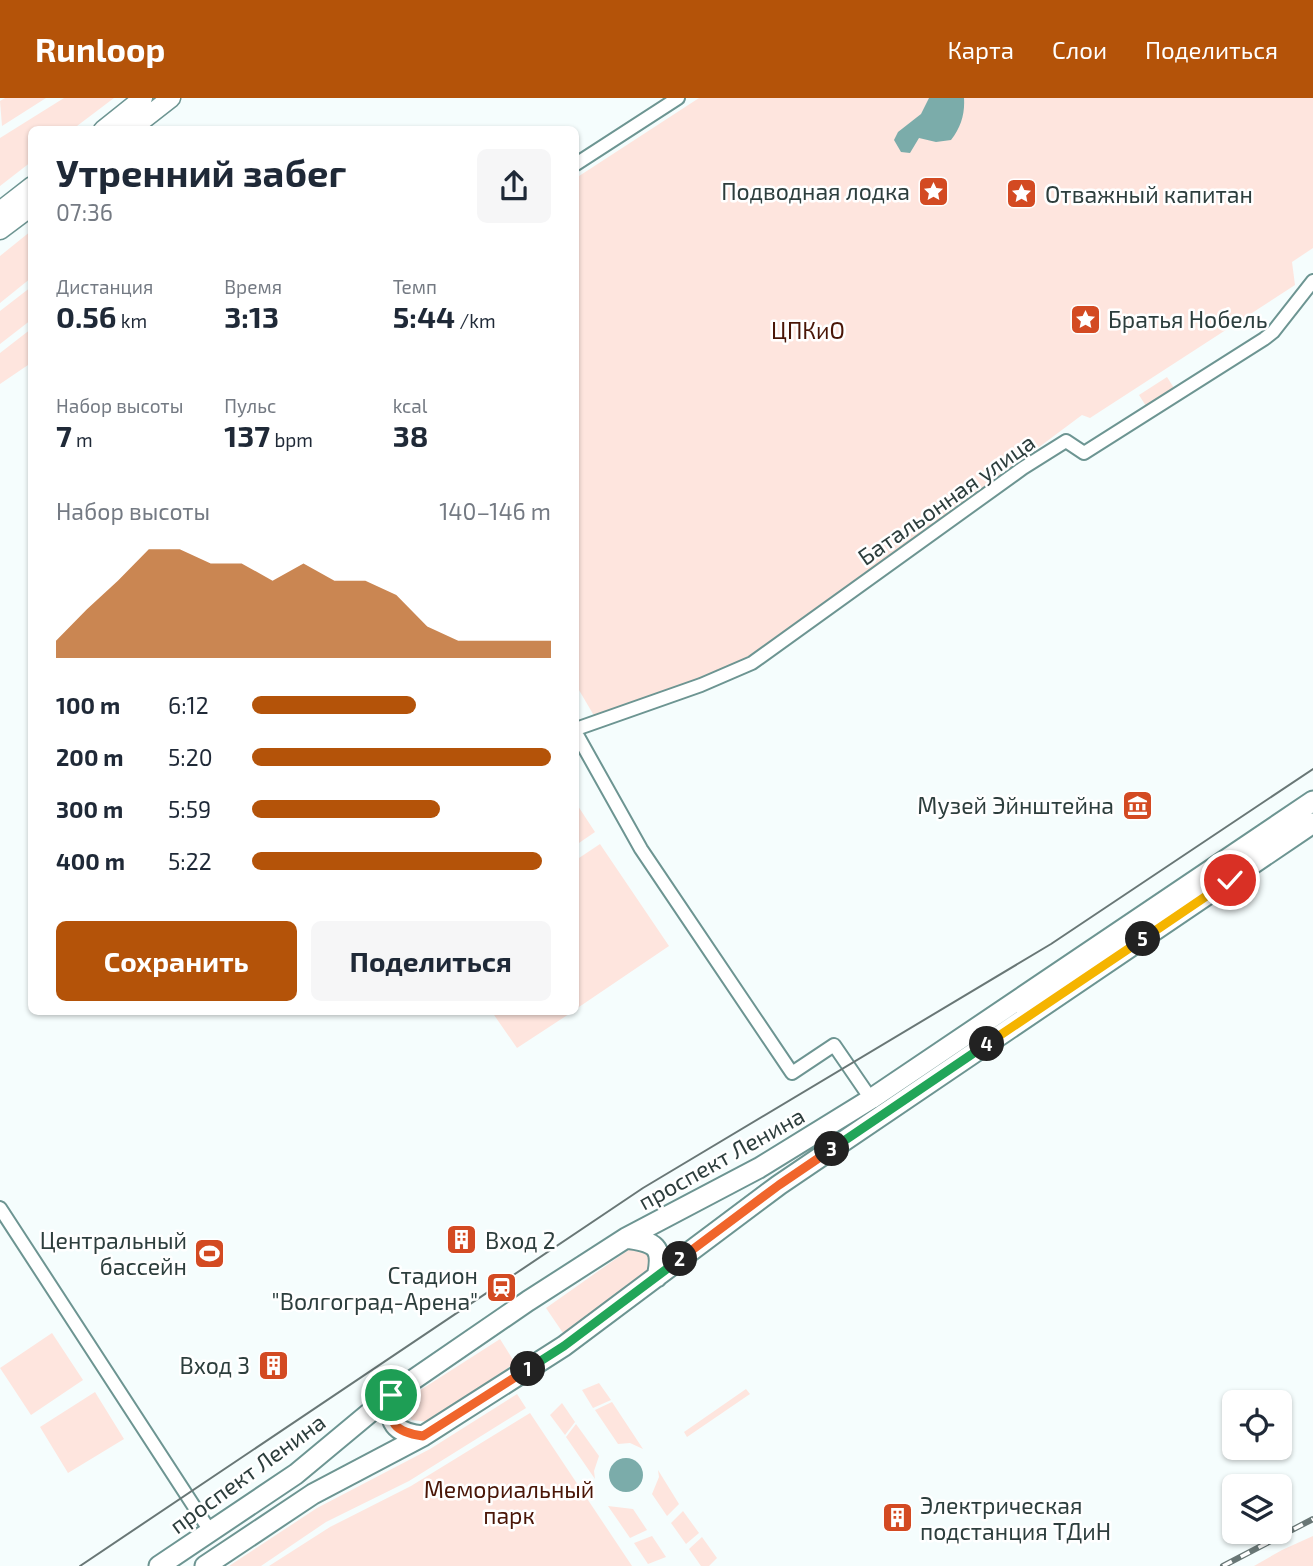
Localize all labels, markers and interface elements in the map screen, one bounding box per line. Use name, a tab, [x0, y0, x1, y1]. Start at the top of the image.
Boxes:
text: Runloop	[35, 29, 165, 69]
text: Карта	[947, 35, 1014, 64]
text: Слои	[1052, 35, 1107, 64]
text: Поделиться	[1145, 35, 1278, 64]
text: Утренний забег	[56, 149, 346, 195]
button: share	[477, 149, 551, 223]
place icon: Подводная лодка	[916, 174, 950, 208]
place label: Подводная лодка	[721, 177, 910, 205]
place icon: Отважный капитан	[1005, 177, 1039, 211]
place label: Отважный капитан	[1045, 180, 1253, 208]
text: 07:36	[56, 198, 113, 226]
text: Дистанция	[56, 275, 153, 298]
text: Время	[224, 275, 282, 298]
text: Темп	[393, 275, 437, 298]
text: 0.56	[56, 298, 117, 334]
text: 3:13	[224, 298, 279, 334]
text: 5:44	[393, 298, 455, 334]
place icon: Братья Нобель	[1068, 302, 1102, 336]
place label: Братья Нобель	[1108, 305, 1268, 333]
text: km	[117, 309, 147, 332]
text: /km	[455, 309, 496, 332]
park label: ЦПКиО	[771, 316, 845, 344]
text: Набор высоты	[56, 394, 183, 417]
text: Пульс	[224, 394, 276, 417]
text: kcal	[393, 394, 427, 417]
text: 7	[56, 417, 72, 453]
text: 137	[224, 417, 270, 453]
text: 38	[393, 417, 428, 453]
street label: Батальонная улица	[852, 427, 1040, 571]
text: m	[72, 428, 93, 451]
text: bpm	[270, 428, 313, 451]
text: Набор высоты	[56, 497, 210, 525]
text: 140–146 m	[439, 497, 551, 525]
text: 100 m	[56, 691, 120, 719]
text: 6:12	[168, 691, 209, 719]
text: 200 m	[56, 743, 124, 771]
text: 5:20	[168, 743, 213, 771]
museum icon: Музей Эйнштейна	[1120, 788, 1154, 822]
place label: Музей Эйнштейна	[917, 791, 1114, 820]
text: 300 m	[56, 795, 123, 823]
text: 5:59	[168, 795, 211, 823]
text: 400 m	[56, 847, 125, 875]
text: 5:22	[168, 847, 212, 875]
pin	[1200, 850, 1260, 910]
icon: check	[1211, 861, 1249, 899]
button: Сохранить	[56, 921, 297, 1001]
button: Поделиться	[311, 921, 551, 1001]
pin: 5	[1126, 922, 1160, 956]
text: 5	[1137, 927, 1148, 950]
pin: 4	[970, 1026, 1004, 1062]
text: 4	[980, 1032, 993, 1055]
street label: проспект Ленина	[633, 1101, 809, 1215]
pin: 3	[814, 1132, 850, 1166]
text: 3	[826, 1137, 837, 1160]
building icon: Вход 2	[445, 1223, 479, 1257]
place label: Центральный бассейн	[40, 1226, 187, 1280]
place label: Вход 2	[485, 1226, 556, 1254]
sports icon: Центральный бассейн	[193, 1236, 227, 1270]
pin: 2	[662, 1242, 698, 1276]
text: 2	[674, 1247, 685, 1270]
place label: Стадион "Волгоград-Арена"	[272, 1261, 478, 1315]
station icon: Стадион "Волгоград-Арена"	[484, 1271, 518, 1305]
building icon: Вход 3	[256, 1348, 290, 1382]
place label: Вход 3	[180, 1351, 250, 1379]
pin: 1	[510, 1352, 546, 1386]
text: 1	[523, 1357, 532, 1380]
pin	[361, 1365, 421, 1425]
icon: arrive	[372, 1376, 410, 1414]
map controls	[1222, 1390, 1292, 1544]
button: locate	[1222, 1390, 1292, 1460]
street label: проспект Ленина	[164, 1407, 330, 1539]
button: layers	[1222, 1474, 1292, 1544]
park label: Мемориальный парк	[424, 1475, 594, 1529]
place label: Электрическая подстанция ТДиН	[920, 1491, 1111, 1545]
building icon: Электрическая подстанция ТДиН	[880, 1501, 914, 1535]

